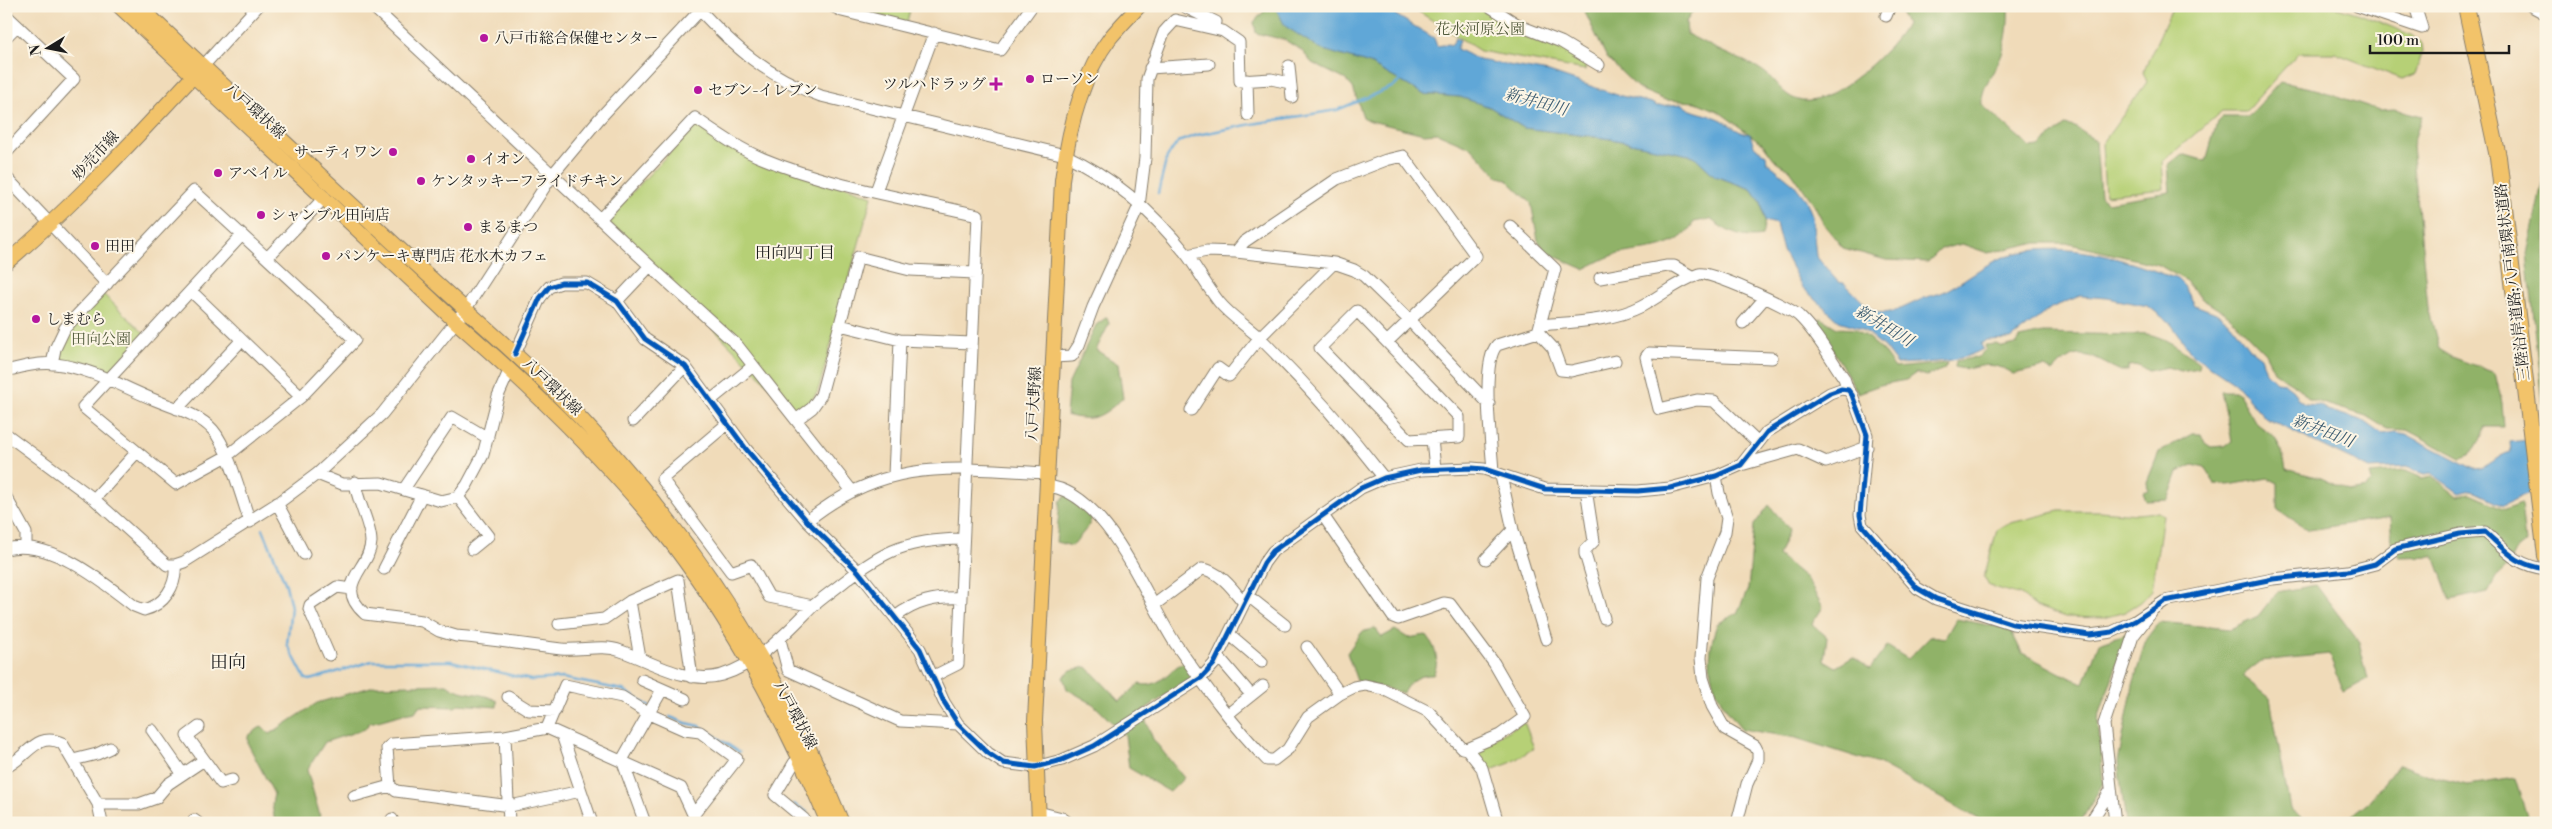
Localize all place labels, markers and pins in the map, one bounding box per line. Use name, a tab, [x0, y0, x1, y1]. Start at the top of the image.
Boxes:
place label: 八戸市総合保健センター	[494, 29, 658, 48]
marker: 八戸市総合保健センター	[478, 32, 490, 44]
place label: ローソン	[1040, 70, 1099, 89]
marker: ローソン	[1024, 73, 1036, 85]
place label: ツルハドラッグ	[883, 75, 986, 94]
marker: ツルハドラッグ	[990, 78, 1002, 90]
place label: セブン-イレブン	[708, 81, 818, 100]
marker: セブン-イレブン	[692, 84, 704, 96]
place label: サーティワン	[294, 143, 383, 162]
marker: サーティワン	[387, 146, 399, 158]
place label: イオン	[481, 150, 526, 169]
marker: イオン	[465, 153, 477, 165]
place label: アベイル	[228, 164, 287, 183]
marker: アベイル	[212, 167, 224, 179]
place label: ケンタッキーフライドチキン	[431, 172, 623, 191]
marker: ケンタッキーフライドチキン	[415, 175, 427, 187]
place label: シャンブル田向店	[271, 206, 390, 225]
marker: シャンブル田向店	[255, 209, 267, 221]
place label: まるまつ	[478, 218, 538, 237]
marker: まるまつ	[462, 221, 474, 233]
place label: 田田	[105, 237, 135, 256]
marker: 田田	[89, 240, 101, 252]
place label: パンケーキ専門店 花水木カフェ	[336, 247, 548, 266]
marker: パンケーキ専門店 花水木カフェ	[320, 250, 332, 262]
place label: しまむら	[46, 310, 106, 329]
marker: しまむら	[30, 313, 42, 325]

